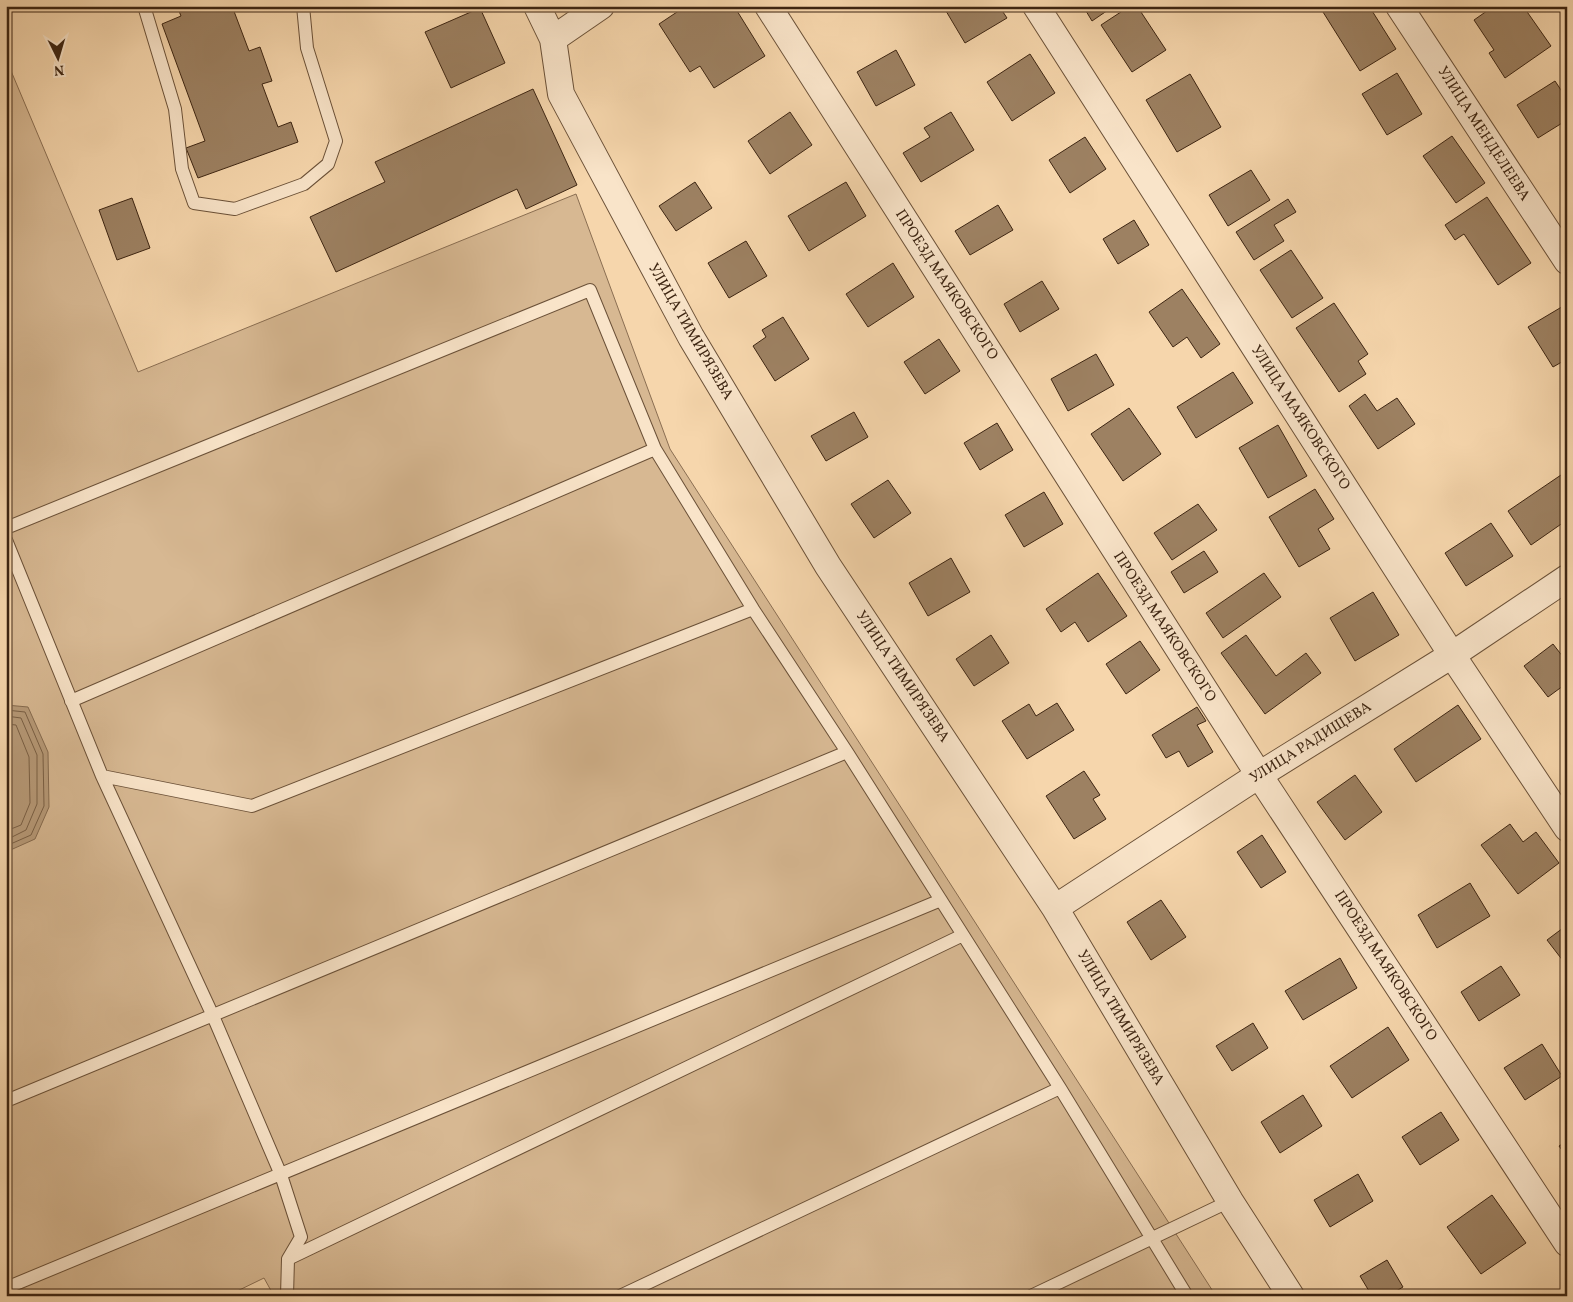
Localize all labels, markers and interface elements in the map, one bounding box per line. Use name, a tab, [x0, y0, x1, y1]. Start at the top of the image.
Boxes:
north arrow	[32, 32, 82, 82]
text: N	[53, 60, 65, 79]
street label: УЛИЦА МЕНДЕЛЕЕВА	[1432, 63, 1535, 206]
street label: ПРОЕЗД МАЯКОВСКОГО	[889, 206, 1003, 364]
street label: УЛИЦА ТИМИРЯЗЕВА	[642, 260, 738, 405]
street label: УЛИЦА МАЯКОВСКОГО	[1245, 341, 1355, 495]
street label: ПРОЕЗД МАЯКОВСКОГО	[1107, 548, 1221, 706]
street label: УЛИЦА ТИМИРЯЗЕВА	[850, 607, 954, 747]
street label: УЛИЦА РАДИЩЕВА	[1246, 697, 1376, 789]
street label: ПРОЕЗД МАЯКОВСКОГО	[1328, 887, 1442, 1045]
street label: УЛИЦА ТИМИРЯЗЕВА	[1071, 946, 1169, 1090]

